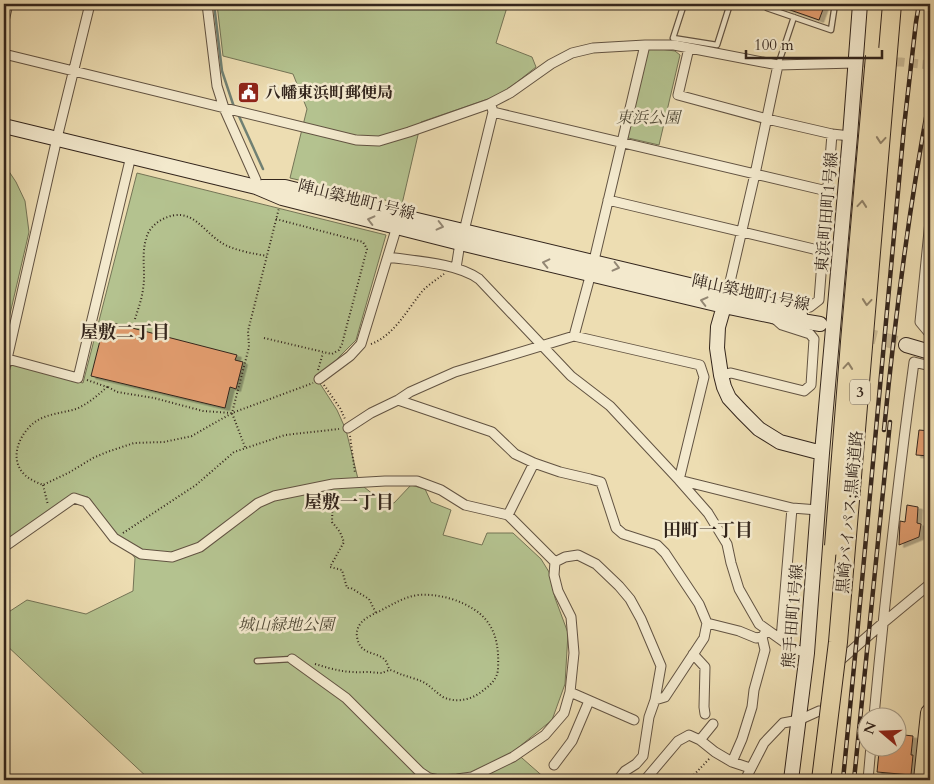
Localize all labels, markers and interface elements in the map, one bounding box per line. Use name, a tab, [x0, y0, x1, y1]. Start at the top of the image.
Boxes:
scale bar	[746, 28, 883, 60]
text: 100 m	[754, 35, 794, 55]
public building icon: 八幡東浜町郵便局	[237, 80, 261, 104]
place label: 八幡東浜町郵便局	[265, 82, 393, 104]
park label: 東浜公園	[616, 107, 683, 129]
one-way arrow	[875, 136, 886, 144]
street label: 東浜町田町1号線	[811, 151, 843, 273]
street label: 陣山築地町1号線	[296, 175, 418, 225]
one-way arrow	[857, 200, 868, 208]
one-way arrow	[367, 216, 375, 226]
one-way arrow	[436, 220, 445, 231]
one-way arrow	[541, 258, 550, 269]
one-way arrow	[611, 261, 620, 272]
street label: 陣山築地町1号線	[690, 270, 812, 316]
one-way arrow	[699, 296, 708, 307]
one-way arrow	[862, 298, 873, 306]
district label: 屋敷二丁目	[80, 320, 170, 345]
one-way arrow	[843, 362, 854, 370]
road number: 3	[850, 380, 870, 404]
street label: 黒崎バイパス;黒崎道路	[832, 430, 868, 595]
district label: 屋敷一丁目	[304, 490, 394, 515]
district label: 田町一丁目	[663, 518, 753, 543]
street label: 熊手田町1号線	[777, 563, 808, 669]
park label: 城山緑地公園	[238, 614, 337, 636]
north arrow	[856, 706, 906, 756]
text: N	[859, 719, 881, 737]

